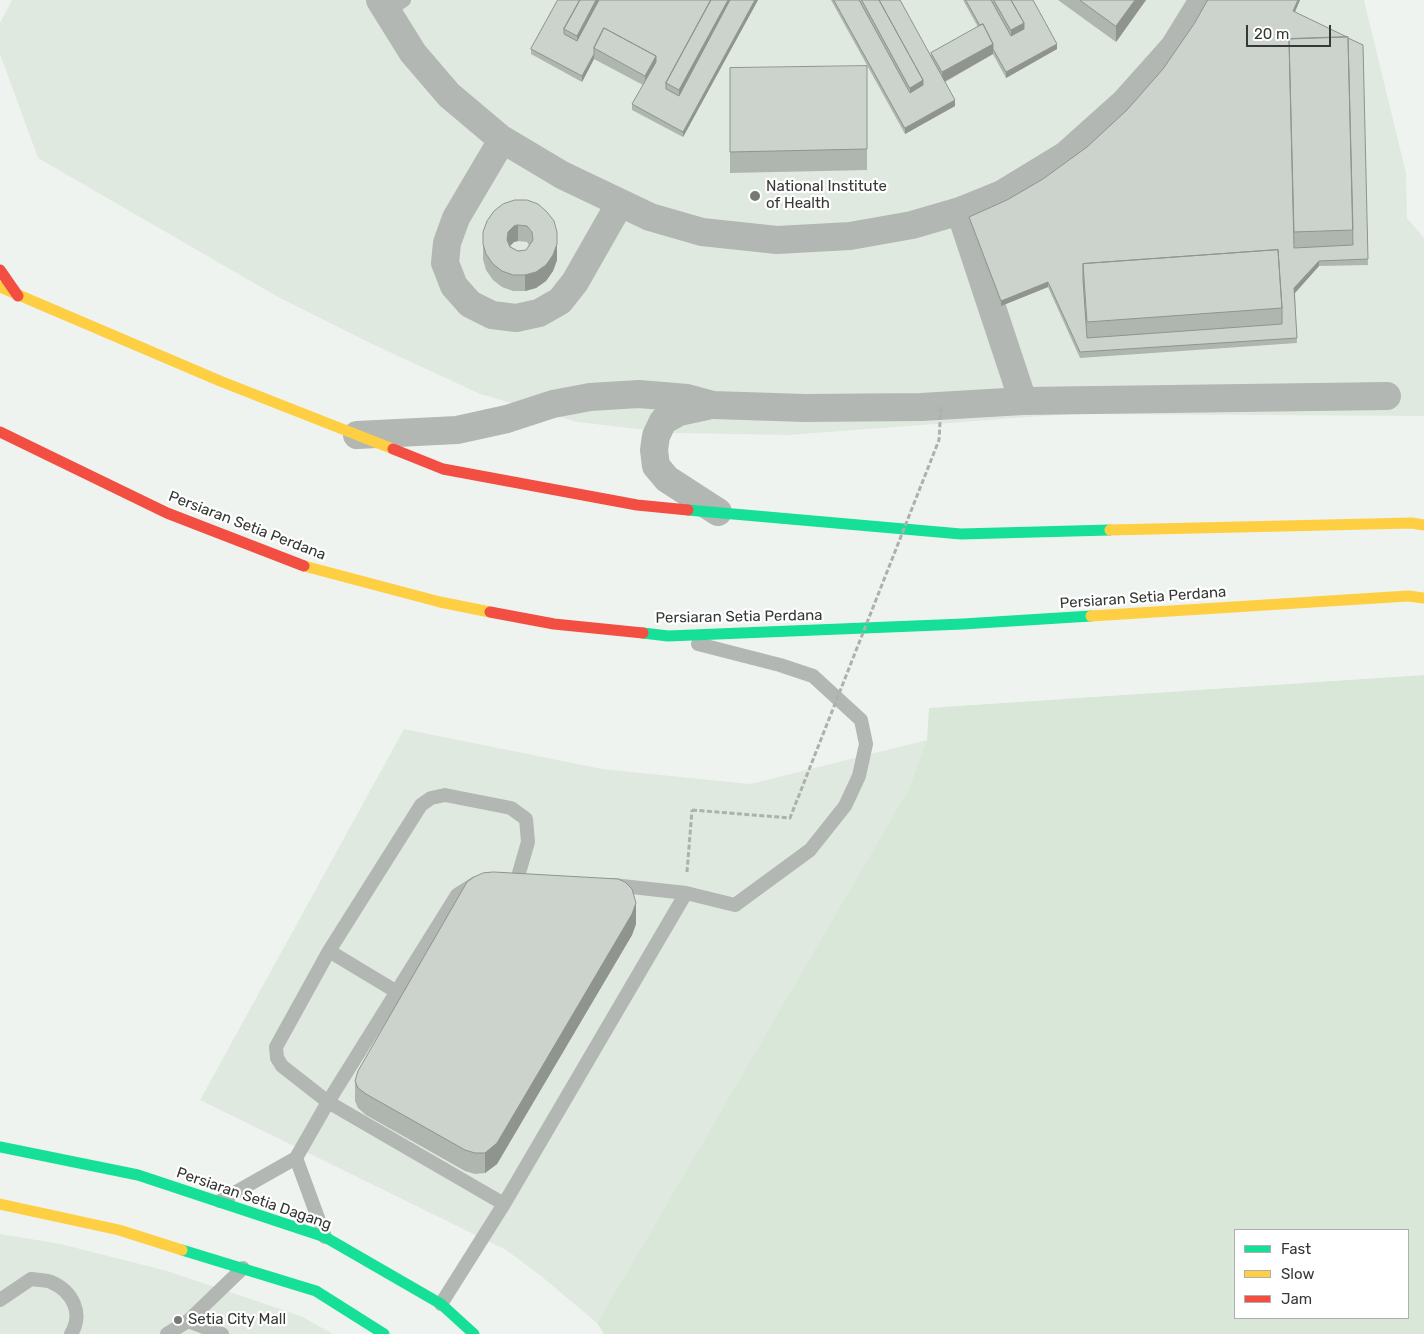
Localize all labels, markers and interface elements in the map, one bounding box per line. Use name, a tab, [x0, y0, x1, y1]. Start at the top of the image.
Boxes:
scale bar	[1249, 15, 1334, 47]
text: 20 m	[1254, 25, 1289, 43]
place label: National Institute of Health	[766, 178, 887, 213]
marker: National Institute of Health	[748, 189, 762, 203]
street label: Persiaran Setia Perdana	[166, 488, 328, 564]
street label: Persiaran Setia Perdana	[1059, 583, 1227, 613]
street label: Persiaran Setia Perdana	[655, 607, 823, 627]
street label: Persiaran Setia Dagang	[174, 1164, 334, 1234]
legend	[1234, 1229, 1409, 1319]
text: Fast	[1281, 1240, 1311, 1258]
text: Slow	[1281, 1265, 1314, 1283]
text: Jam	[1281, 1290, 1312, 1308]
place label: Setia City Mall	[188, 1311, 286, 1329]
marker: Setia City Mall	[172, 1314, 184, 1326]

